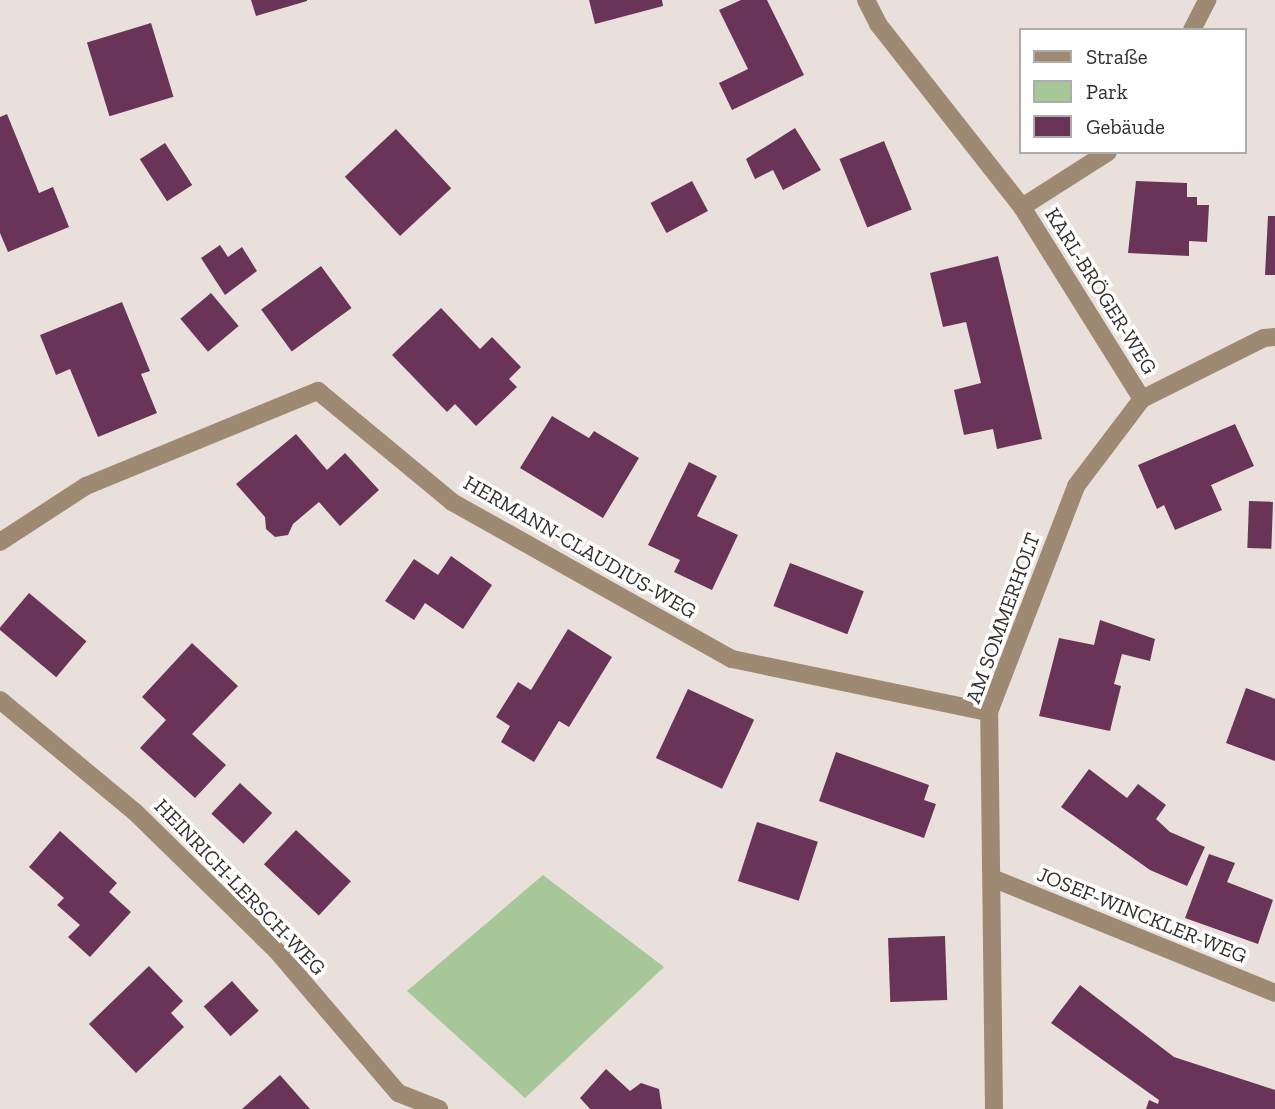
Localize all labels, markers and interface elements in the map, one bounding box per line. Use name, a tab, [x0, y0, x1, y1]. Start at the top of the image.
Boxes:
legend	[1020, 28, 1247, 154]
text: Straße	[1086, 44, 1148, 69]
text: Park	[1086, 79, 1128, 104]
text: Gebäude	[1086, 114, 1165, 139]
street label: KARL-BRÖGER-WEG	[1040, 203, 1162, 379]
street label: HERMANN-CLAUDIUS-WEG	[459, 470, 701, 624]
street label: AM SOMMERHOLT	[960, 529, 1046, 707]
street label: HEINRICH-LERSCH-WEG	[149, 794, 331, 980]
street label: JOSEF-WINCKLER-WEG	[1034, 861, 1250, 969]

